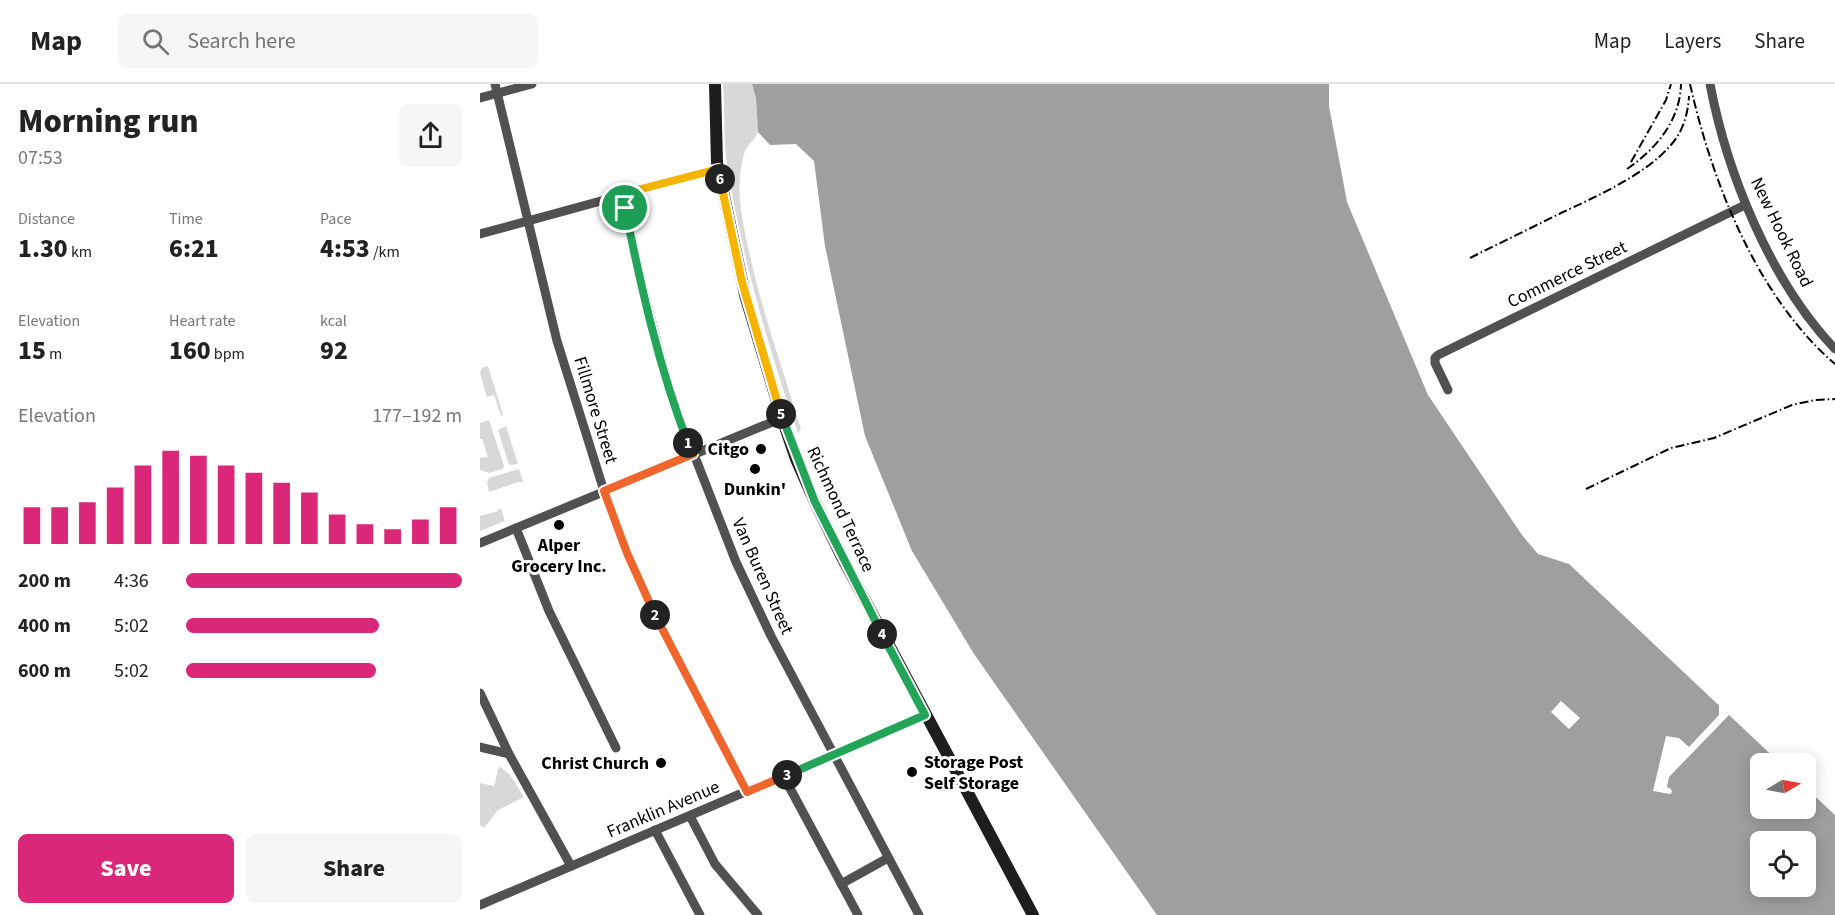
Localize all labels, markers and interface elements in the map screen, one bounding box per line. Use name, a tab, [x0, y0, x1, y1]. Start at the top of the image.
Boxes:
search box	[118, 14, 538, 68]
text: Map	[30, 21, 82, 61]
icon: search	[139, 25, 172, 58]
text: Search here	[187, 25, 296, 57]
text: Map	[1594, 26, 1631, 56]
text: Layers	[1664, 26, 1721, 56]
text: Share	[1754, 26, 1805, 56]
text: Morning run	[18, 98, 198, 145]
button: share	[399, 104, 462, 167]
text: 07:53	[18, 144, 63, 172]
pin: 6	[705, 164, 735, 194]
text: 6	[716, 168, 724, 190]
street label: New Hook Road	[1744, 173, 1819, 291]
pin	[599, 182, 650, 233]
icon: arrive	[608, 191, 641, 224]
text: Distance	[18, 208, 75, 230]
text: Time	[169, 208, 203, 230]
text: Pace	[320, 208, 351, 230]
text: 1.30	[18, 230, 68, 267]
text: 6:21	[169, 230, 219, 267]
text: 4:53	[320, 230, 370, 267]
street label: Commerce Street	[1503, 235, 1631, 314]
text: km	[68, 241, 92, 263]
text: /km	[370, 241, 400, 263]
text: Elevation	[18, 310, 80, 332]
text: Heart rate	[169, 310, 236, 332]
text: kcal	[320, 310, 347, 332]
text: 15	[18, 332, 46, 369]
text: 160	[169, 332, 211, 369]
text: 92	[320, 332, 348, 369]
text: m	[46, 343, 62, 365]
text: bpm	[211, 343, 245, 365]
street label: Fillmore Street	[567, 353, 624, 467]
pin: 5	[766, 399, 796, 429]
text: Elevation	[18, 402, 96, 430]
text: 177–192 m	[372, 402, 462, 430]
text: 5	[777, 403, 785, 425]
pin: 1	[673, 428, 703, 458]
text: 1	[684, 432, 692, 454]
place label: Citgo	[708, 437, 749, 462]
marker: Citgo	[754, 442, 768, 456]
street label: Richmond Terrace	[800, 442, 881, 576]
marker: Dunkin'	[748, 462, 762, 476]
place label: Dunkin'	[724, 477, 786, 502]
street label: Van Buren Street	[726, 514, 799, 639]
marker: Alper Grocery Inc.	[552, 518, 566, 532]
place label: Alper Grocery Inc.	[511, 533, 607, 579]
text: 200 m	[18, 567, 71, 595]
text: 4:36	[114, 567, 149, 595]
pin: 2	[640, 600, 670, 630]
text: 2	[651, 604, 659, 626]
text: 400 m	[18, 612, 71, 640]
text: 5:02	[114, 612, 149, 640]
pin: 4	[867, 619, 897, 649]
text: 4	[878, 623, 886, 645]
text: 600 m	[18, 657, 71, 685]
text: 5:02	[114, 657, 149, 685]
place label: Storage Post Self Storage	[924, 750, 1023, 796]
place label: Christ Church	[541, 751, 649, 776]
north arrow	[1750, 753, 1816, 819]
map controls	[1750, 753, 1816, 897]
marker: Christ Church	[654, 756, 668, 770]
pin: 3	[772, 760, 802, 790]
text: 3	[783, 764, 791, 786]
marker: Storage Post Self Storage	[905, 765, 919, 779]
street label: Franklin Avenue	[603, 774, 723, 844]
button: locate	[1750, 831, 1816, 897]
button: Save	[18, 834, 234, 903]
button: Share	[246, 834, 462, 903]

